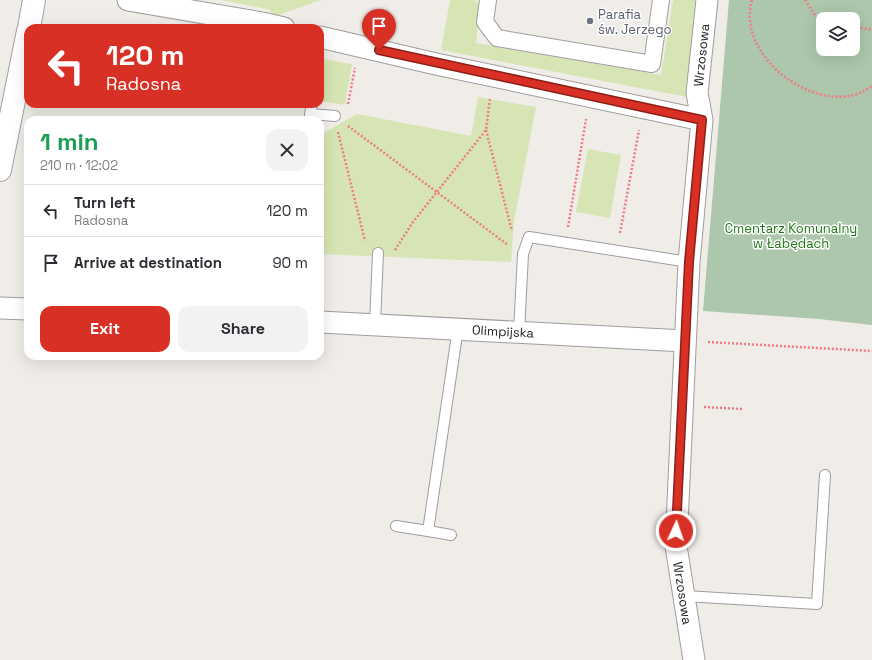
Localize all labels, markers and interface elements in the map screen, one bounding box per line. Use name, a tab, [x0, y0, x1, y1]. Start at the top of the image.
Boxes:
place label: Parafia św. Jerzego	[598, 6, 672, 38]
pin	[362, 9, 396, 50]
map controls	[816, 12, 860, 56]
button: layers	[816, 12, 860, 56]
icon: arrive	[368, 15, 390, 37]
marker: Parafia św. Jerzego	[585, 16, 595, 26]
street label: Wrzosowa	[690, 22, 713, 87]
text: 120 m	[106, 37, 184, 73]
icon: left	[40, 40, 92, 92]
text: Radosna	[106, 72, 181, 95]
text: 1 min	[40, 126, 99, 157]
button: close	[266, 129, 308, 171]
text: 210 m · 12:02	[40, 157, 118, 174]
text: Turn left	[74, 193, 136, 212]
icon: left	[40, 200, 62, 222]
text: 120 m	[266, 201, 308, 220]
text: Radosna	[74, 212, 128, 229]
park label: Cmentarz Komunalny w Łabędach	[725, 220, 857, 252]
icon: arrive	[40, 252, 62, 274]
text: Arrive at destination	[74, 253, 222, 272]
text: 90 m	[272, 253, 308, 272]
button: Exit	[40, 306, 170, 352]
button: Share	[178, 306, 308, 352]
street label: Olimpijska	[471, 321, 535, 342]
position arrow	[655, 510, 697, 552]
street label: Wrzosowa	[669, 560, 696, 626]

